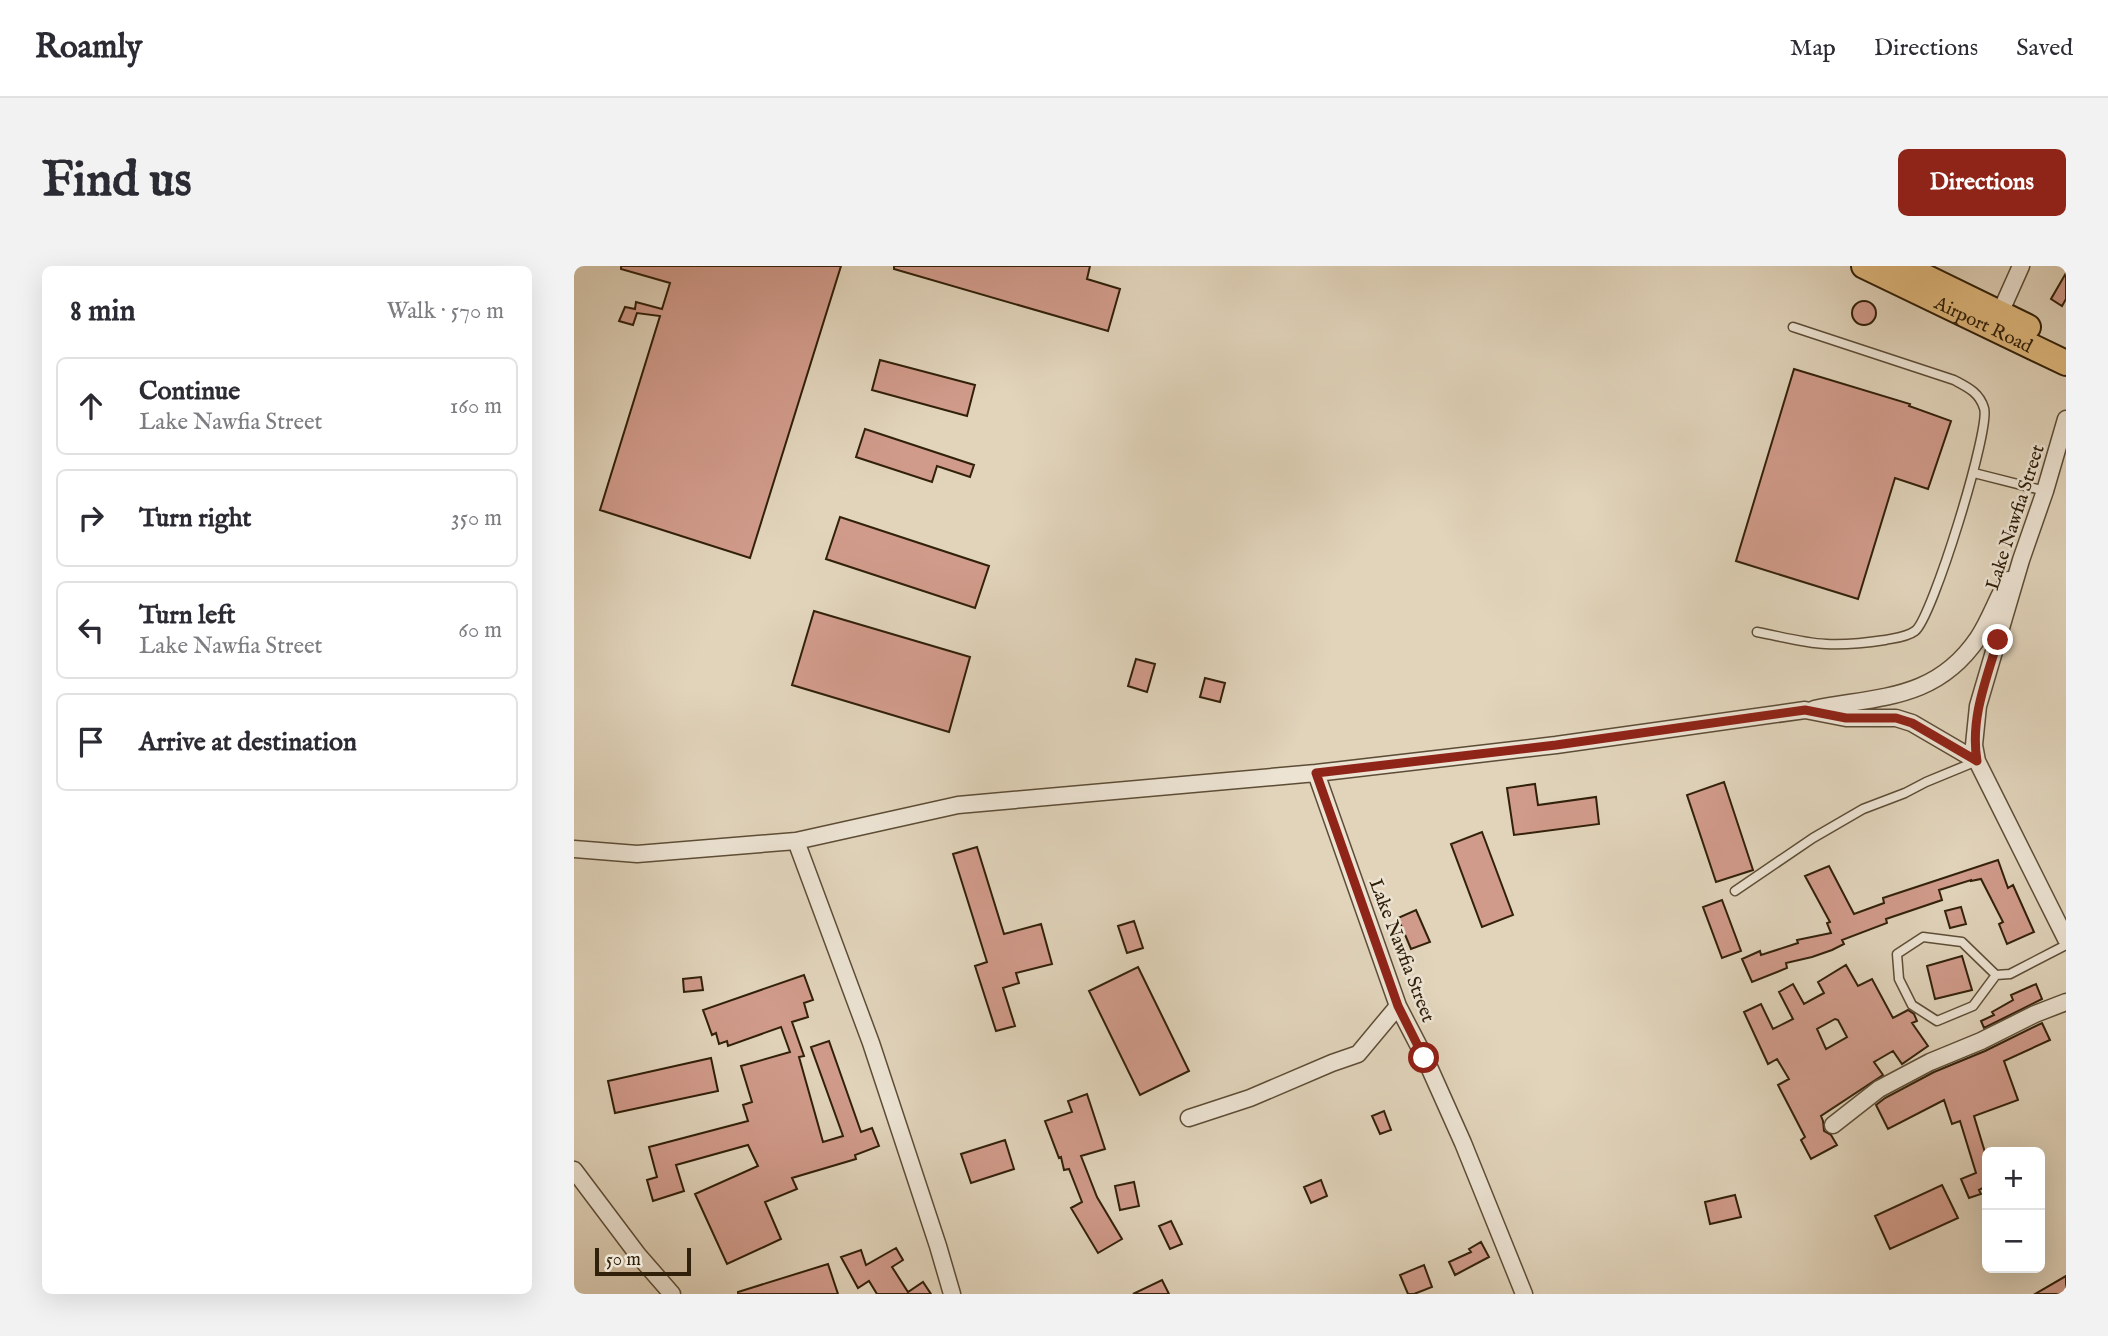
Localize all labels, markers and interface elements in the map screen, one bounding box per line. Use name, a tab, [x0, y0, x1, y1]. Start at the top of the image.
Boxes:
text: Roamly	[35, 27, 142, 69]
text: Map	[1790, 33, 1836, 64]
text: Directions	[1874, 33, 1978, 64]
text: Saved	[2016, 33, 2073, 64]
button: Directions	[1898, 149, 2066, 216]
text: Find us	[42, 151, 192, 213]
street label: Airport Road	[1929, 291, 2037, 360]
text: 8 min	[70, 293, 136, 331]
text: Walk · 570 m	[387, 297, 504, 326]
text: Continue	[139, 375, 240, 408]
icon: ahead	[72, 387, 110, 425]
text: 160 m	[450, 392, 502, 421]
text: Lake Nawfia Street	[139, 408, 323, 437]
street label: Lake Nawfia Street	[1981, 441, 2051, 593]
icon: right	[72, 499, 110, 537]
text: Turn right	[139, 502, 252, 535]
text: 350 m	[451, 504, 502, 533]
text: Turn left	[139, 599, 236, 632]
icon: left	[72, 611, 110, 649]
text: 60 m	[458, 616, 502, 645]
route end	[1982, 624, 2013, 655]
text: Lake Nawfia Street	[139, 632, 323, 661]
icon: arrive	[72, 723, 110, 761]
text: Arrive at destination	[139, 726, 357, 759]
street label: Lake Nawfia Street	[1363, 876, 1440, 1026]
route start	[1408, 1042, 1439, 1073]
map controls	[1982, 1147, 2045, 1273]
button: +	[1982, 1147, 2045, 1210]
button: −	[1982, 1210, 2045, 1273]
scale bar	[595, 1245, 691, 1277]
text: 50 m	[606, 1248, 641, 1272]

